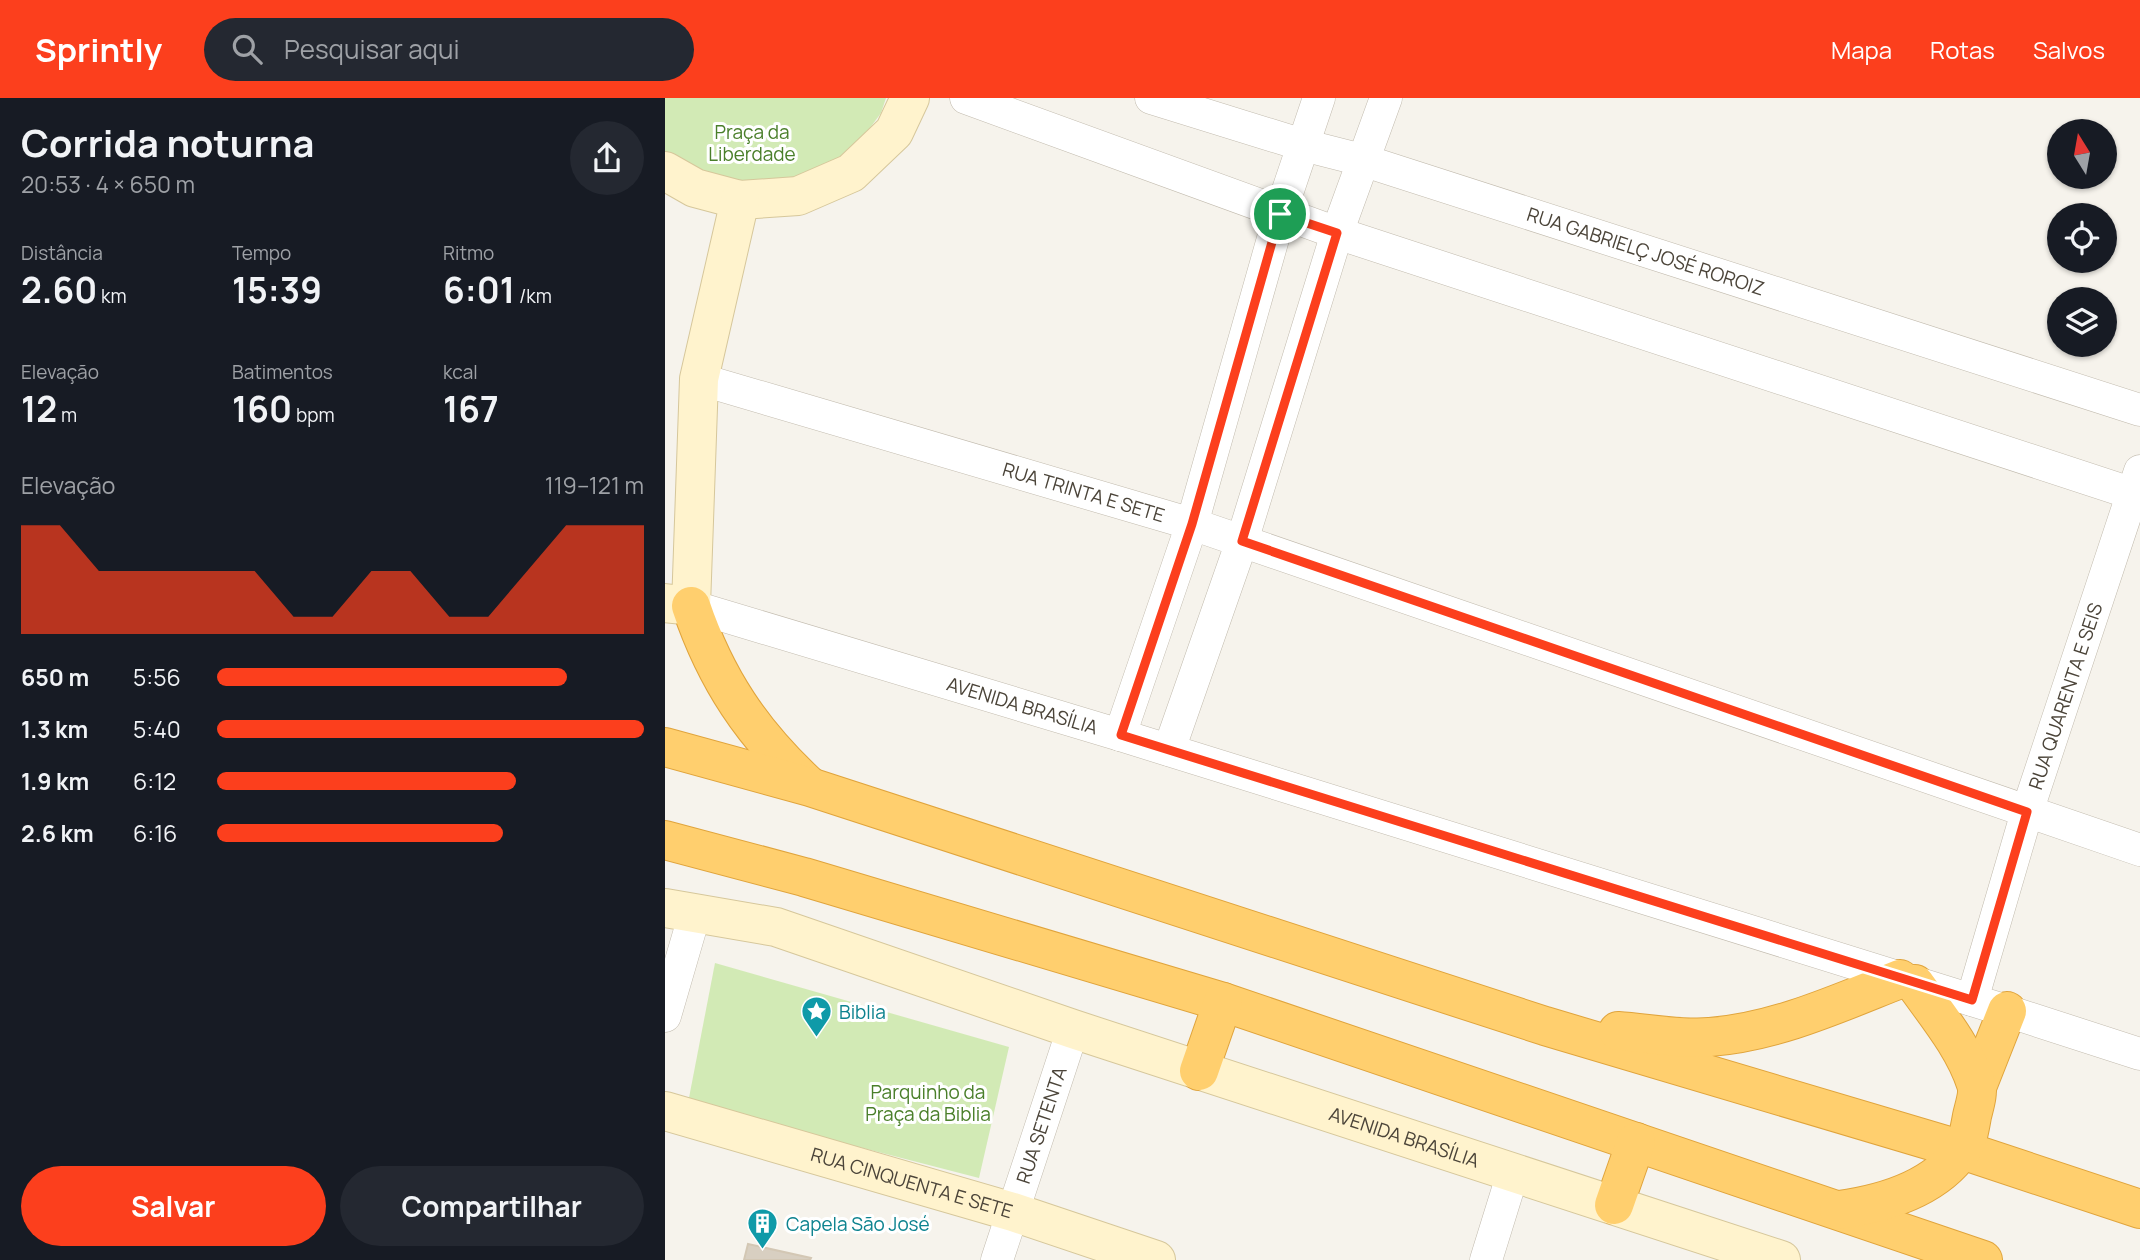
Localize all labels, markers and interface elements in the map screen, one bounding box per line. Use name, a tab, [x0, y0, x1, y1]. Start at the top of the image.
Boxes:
search box	[204, 18, 694, 81]
text: Sprintly	[35, 27, 162, 72]
icon: search	[228, 30, 266, 68]
text: Pesquisar aqui	[284, 31, 460, 67]
text: Mapa	[1831, 33, 1892, 66]
text: Rotas	[1930, 33, 1995, 66]
text: Salvos	[2033, 33, 2105, 66]
text: Corrida noturna	[21, 116, 314, 168]
park label: Praça da Liberdade	[708, 119, 796, 167]
north arrow	[2047, 119, 2117, 189]
map controls	[2047, 119, 2117, 357]
button: share	[570, 121, 644, 195]
text: 20:53 · 4 × 650 m	[21, 168, 195, 200]
pin	[1250, 184, 1310, 244]
icon: arrive	[1261, 195, 1299, 233]
street label: RUA GABRIELÇ JOSÉ ROROIZ	[1524, 201, 1768, 301]
button: locate	[2047, 203, 2117, 273]
text: Distância	[21, 240, 103, 266]
text: Tempo	[232, 240, 291, 266]
text: Ritmo	[443, 240, 494, 266]
text: 2.60	[21, 266, 97, 314]
text: 15:39	[232, 266, 322, 314]
text: 6:01	[443, 266, 515, 314]
text: km	[97, 283, 127, 309]
text: /km	[515, 283, 552, 309]
button: layers	[2047, 287, 2117, 357]
text: Elevação	[21, 359, 99, 385]
text: Batimentos	[232, 359, 333, 385]
text: kcal	[443, 359, 478, 385]
text: 12	[21, 385, 57, 433]
text: 160	[232, 385, 292, 433]
text: 167	[443, 385, 499, 433]
text: m	[57, 402, 77, 428]
text: bpm	[292, 402, 335, 428]
street label: RUA TRINTA E SETE	[1000, 456, 1168, 528]
text: Elevação	[21, 469, 115, 501]
text: 119–121 m	[545, 469, 644, 501]
street label: RUA QUARENTA E SEIS	[2022, 599, 2109, 793]
text: 650 m	[21, 661, 89, 693]
text: 5:56	[133, 661, 181, 693]
street label: AVENIDA BRASÍLIA	[944, 671, 1101, 741]
text: 1.3 km	[21, 713, 88, 745]
text: 5:40	[133, 713, 181, 745]
text: 1.9 km	[21, 765, 89, 797]
text: 6:12	[133, 765, 176, 797]
text: 2.6 km	[21, 817, 94, 849]
text: 6:16	[133, 817, 177, 849]
place icon: Biblia	[799, 995, 833, 1039]
place label: Biblia	[839, 999, 886, 1025]
street label: RUA SETENTA	[1010, 1063, 1073, 1187]
park label: Parquinho da Praça da Biblia	[865, 1079, 991, 1127]
street label: AVENIDA BRASÍLIA	[1326, 1100, 1483, 1174]
street label: RUA CINQUENTA E SETE	[808, 1141, 1016, 1224]
button: Salvar	[21, 1166, 326, 1246]
button: Compartilhar	[340, 1166, 644, 1246]
building icon: Capela São José	[746, 1207, 780, 1251]
place label: Capela São José	[786, 1211, 930, 1237]

